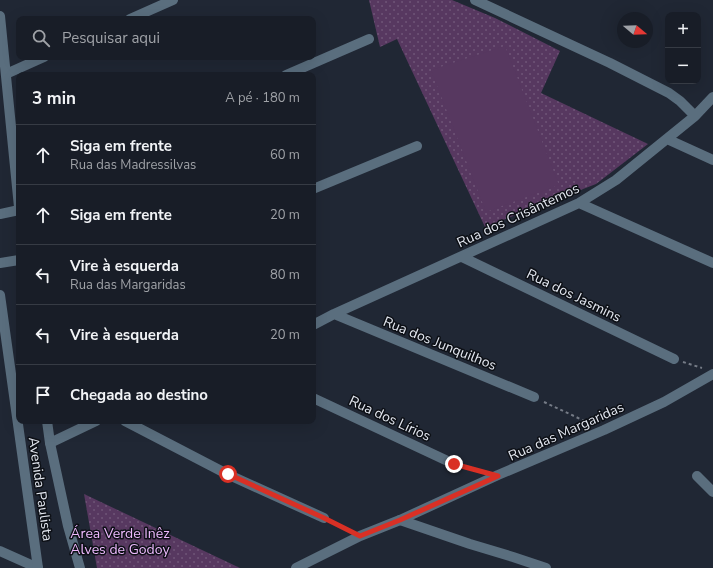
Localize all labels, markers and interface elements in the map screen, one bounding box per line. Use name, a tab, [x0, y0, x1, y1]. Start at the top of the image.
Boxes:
north arrow	[617, 12, 653, 48]
map controls	[665, 12, 701, 84]
button: +	[665, 12, 701, 48]
search box	[16, 16, 316, 60]
icon: search	[30, 27, 52, 49]
text: Pesquisar aqui	[62, 28, 160, 48]
button: −	[665, 48, 701, 84]
text: 3 min	[32, 87, 76, 110]
text: A pé · 180 m	[225, 89, 300, 107]
text: Siga em frente	[70, 136, 172, 156]
icon: ahead	[32, 144, 54, 166]
text: 60 m	[270, 146, 300, 164]
text: Rua das Madressilvas	[70, 156, 196, 174]
street label: Rua dos Crisântemos	[454, 179, 583, 252]
icon: ahead	[32, 204, 54, 226]
text: Siga em frente	[70, 205, 172, 225]
text: 20 m	[270, 206, 300, 224]
text: Vire à esquerda	[70, 256, 179, 276]
icon: left	[32, 264, 54, 286]
street label: Rua dos Jasmins	[523, 264, 625, 327]
text: 80 m	[270, 266, 300, 284]
text: Rua das Margaridas	[70, 276, 186, 294]
street label: Rua dos Junquilhos	[380, 312, 500, 375]
icon: left	[32, 324, 54, 346]
text: Vire à esquerda	[70, 325, 179, 345]
text: 20 m	[270, 326, 300, 344]
icon: arrive	[32, 384, 54, 406]
text: Chegada ao destino	[70, 385, 208, 405]
street label: Rua dos Lírios	[346, 391, 434, 446]
street label: Rua das Margaridas	[505, 397, 627, 465]
street label: Avenida Paulista	[24, 436, 57, 542]
route end	[445, 455, 463, 473]
route start	[219, 465, 237, 483]
park label: Área Verde Inêz Alves de Godoy	[70, 524, 170, 559]

